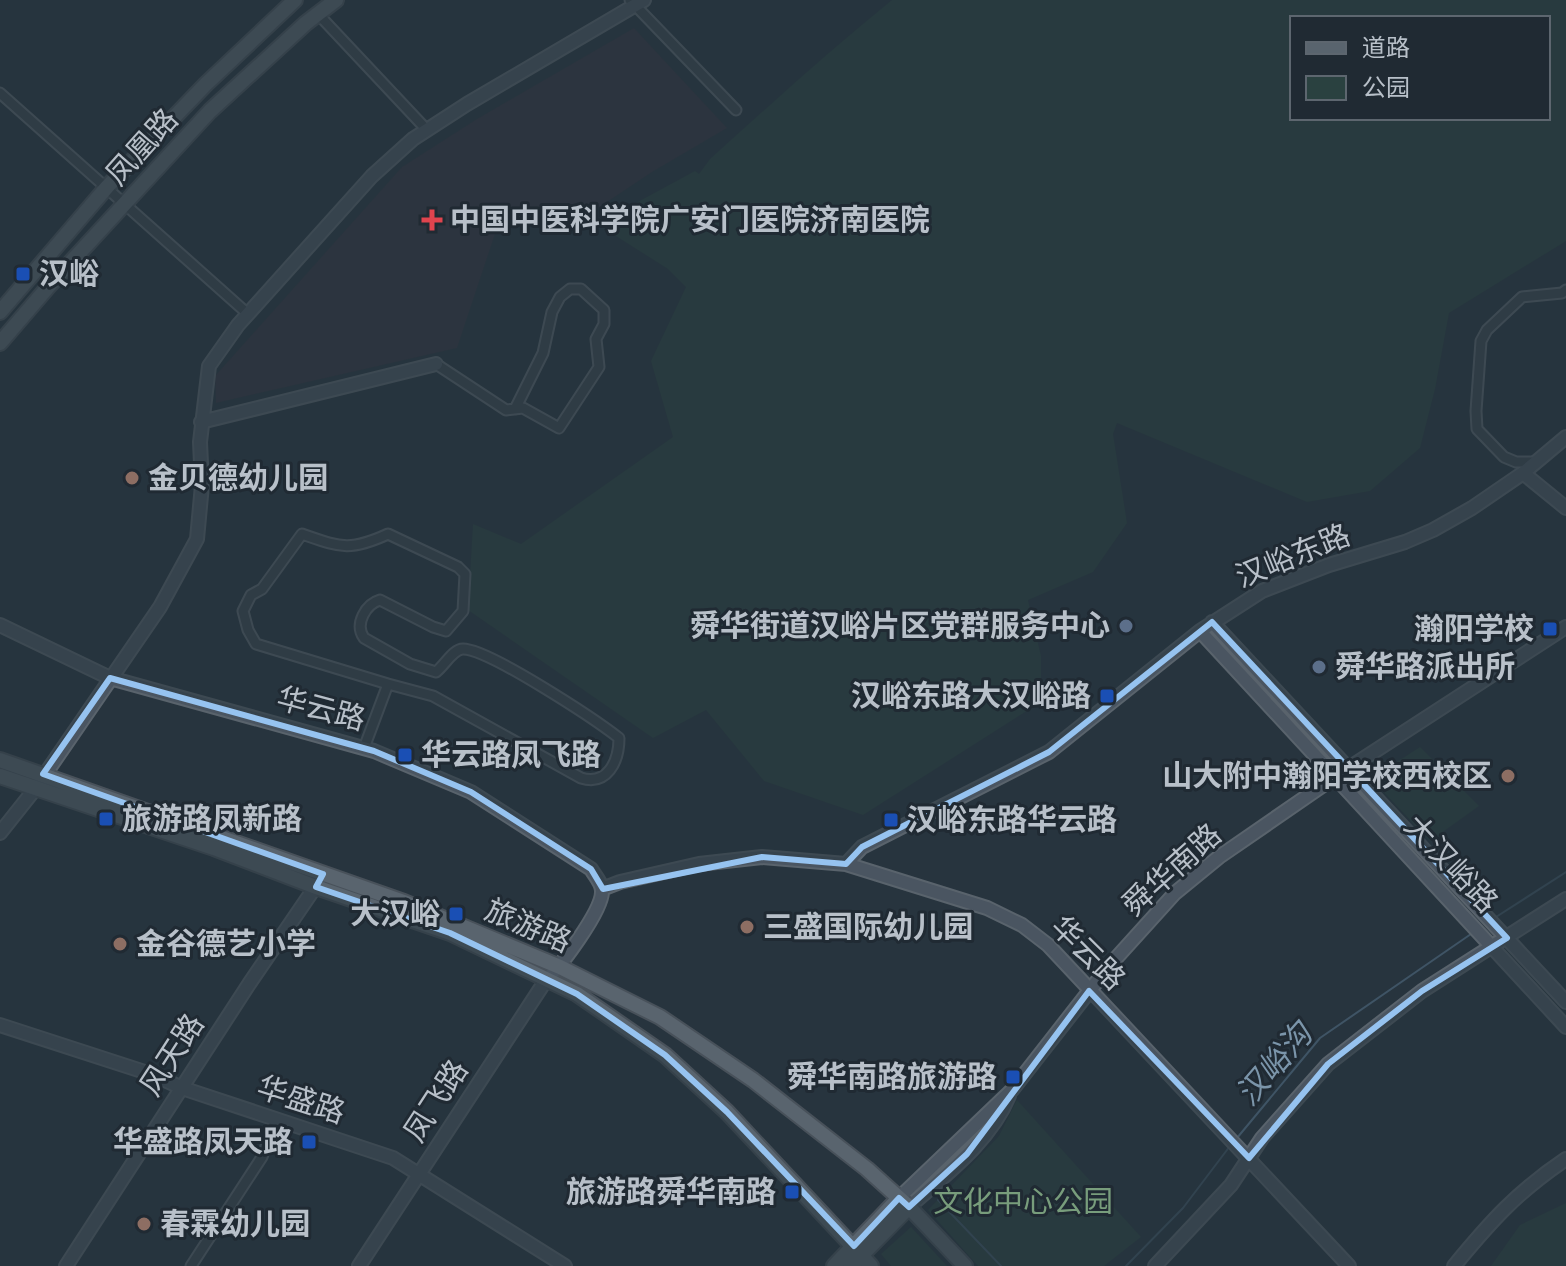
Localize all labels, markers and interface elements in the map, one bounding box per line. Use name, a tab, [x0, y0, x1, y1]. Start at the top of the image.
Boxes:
legend	[1290, 16, 1550, 120]
text: 道路	[1362, 34, 1410, 62]
text: 公园	[1362, 74, 1410, 102]
street label: 凤凰路	[99, 102, 185, 192]
place label: 中国中医科学院广安门医院济南医院	[450, 202, 930, 238]
marker: 中国中医科学院广安门医院济南医院	[421, 209, 443, 231]
place label: 汉峪	[39, 256, 99, 292]
marker: 汉峪	[14, 265, 32, 283]
place label: 金贝德幼儿园	[148, 460, 328, 496]
marker: 金贝德幼儿园	[123, 469, 141, 487]
street label: 汉峪东路	[1231, 517, 1355, 595]
place label: 舜华街道汉峪片区党群服务中心	[690, 608, 1110, 644]
place label: 瀚阳学校	[1414, 611, 1534, 647]
marker: 舜华街道汉峪片区党群服务中心	[1117, 617, 1135, 635]
marker: 瀚阳学校	[1541, 620, 1559, 638]
place label: 舜华路派出所	[1335, 649, 1515, 685]
marker: 舜华路派出所	[1310, 658, 1328, 676]
place label: 汉峪东路大汉峪路	[851, 678, 1091, 714]
street label: 华云路	[273, 680, 369, 738]
marker: 汉峪东路大汉峪路	[1098, 687, 1116, 705]
place label: 华云路凤飞路	[421, 737, 601, 773]
marker: 华云路凤飞路	[396, 746, 414, 764]
place label: 山大附中瀚阳学校西校区	[1162, 758, 1492, 794]
marker: 山大附中瀚阳学校西校区	[1499, 767, 1517, 785]
place label: 旅游路凤新路	[122, 801, 302, 837]
place label: 汉峪东路华云路	[907, 802, 1117, 838]
street label: 大汉峪路	[1397, 808, 1505, 920]
marker: 旅游路凤新路	[97, 810, 115, 828]
marker: 汉峪东路华云路	[882, 811, 900, 829]
street label: 舜华南路	[1115, 816, 1229, 924]
street label: 旅游路	[480, 892, 576, 960]
place label: 大汉峪	[350, 896, 440, 932]
marker: 大汉峪	[447, 905, 465, 923]
street label: 华云路	[1043, 908, 1133, 998]
place label: 三盛国际幼儿园	[763, 909, 973, 945]
marker: 三盛国际幼儿园	[738, 918, 756, 936]
place label: 金谷德艺小学	[136, 926, 316, 962]
marker: 金谷德艺小学	[111, 935, 129, 953]
street label: 风天路	[132, 1007, 212, 1103]
water label: 汉峪沟	[1229, 1014, 1322, 1113]
street label: 凤飞路	[396, 1053, 476, 1149]
place label: 舜华南路旅游路	[787, 1059, 997, 1095]
marker: 舜华南路旅游路	[1004, 1068, 1022, 1086]
street label: 华盛路	[253, 1069, 349, 1131]
place label: 华盛路凤天路	[113, 1124, 293, 1160]
marker: 华盛路凤天路	[300, 1133, 318, 1151]
place label: 旅游路舜华南路	[566, 1174, 776, 1210]
marker: 旅游路舜华南路	[783, 1183, 801, 1201]
park label: 文化中心公园	[933, 1184, 1113, 1220]
place label: 春霖幼儿园	[160, 1206, 310, 1242]
marker: 春霖幼儿园	[135, 1215, 153, 1233]

